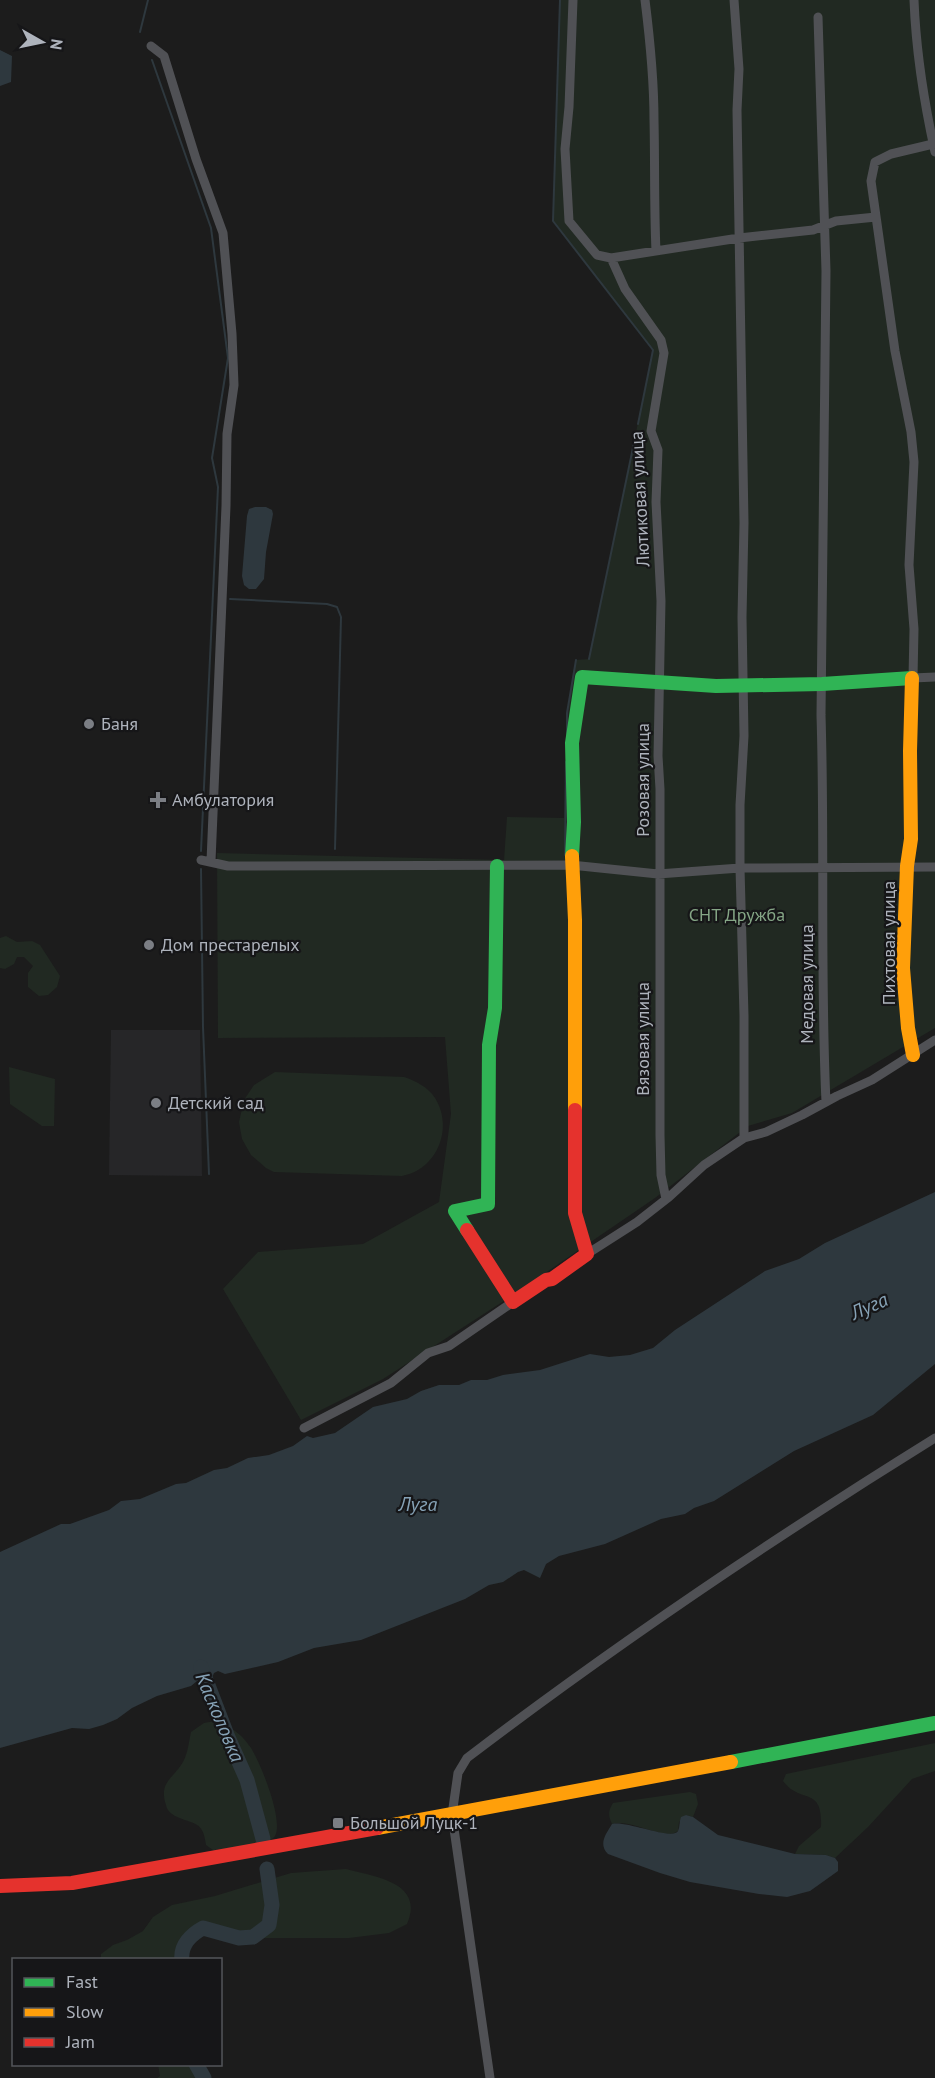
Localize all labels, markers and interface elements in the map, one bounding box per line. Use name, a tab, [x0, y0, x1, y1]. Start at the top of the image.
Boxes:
north arrow	[12, 12, 72, 72]
text: N	[46, 38, 68, 51]
street label: Лютиковая улица	[624, 431, 655, 569]
place label: Баня	[101, 712, 138, 735]
marker: Баня	[82, 717, 96, 731]
street label: Розовая улица	[631, 723, 654, 837]
place label: Амбулатория	[172, 788, 274, 811]
marker: Амбулатория	[149, 791, 167, 809]
street label: Пихтовая улица	[877, 881, 900, 1005]
park label: СНТ Дружба	[689, 903, 785, 926]
street label: Медовая улица	[795, 924, 818, 1044]
place label: Дом престарелых	[161, 933, 300, 956]
marker: Дом престарелых	[142, 938, 156, 952]
street label: Вязовая улица	[631, 982, 654, 1096]
place label: Детский сад	[168, 1091, 264, 1114]
marker: Детский сад	[149, 1096, 163, 1110]
water label: Луга	[845, 1286, 892, 1326]
water label: Луга	[398, 1491, 438, 1517]
water label: Касколовка	[189, 1668, 251, 1766]
place label: Большой Луцк-1	[350, 1811, 478, 1834]
marker: Большой Луцк-1	[331, 1816, 345, 1830]
legend	[12, 1958, 222, 2066]
text: Fast	[66, 1970, 98, 1993]
text: Slow	[66, 2000, 104, 2023]
text: Jam	[65, 2030, 95, 2053]

